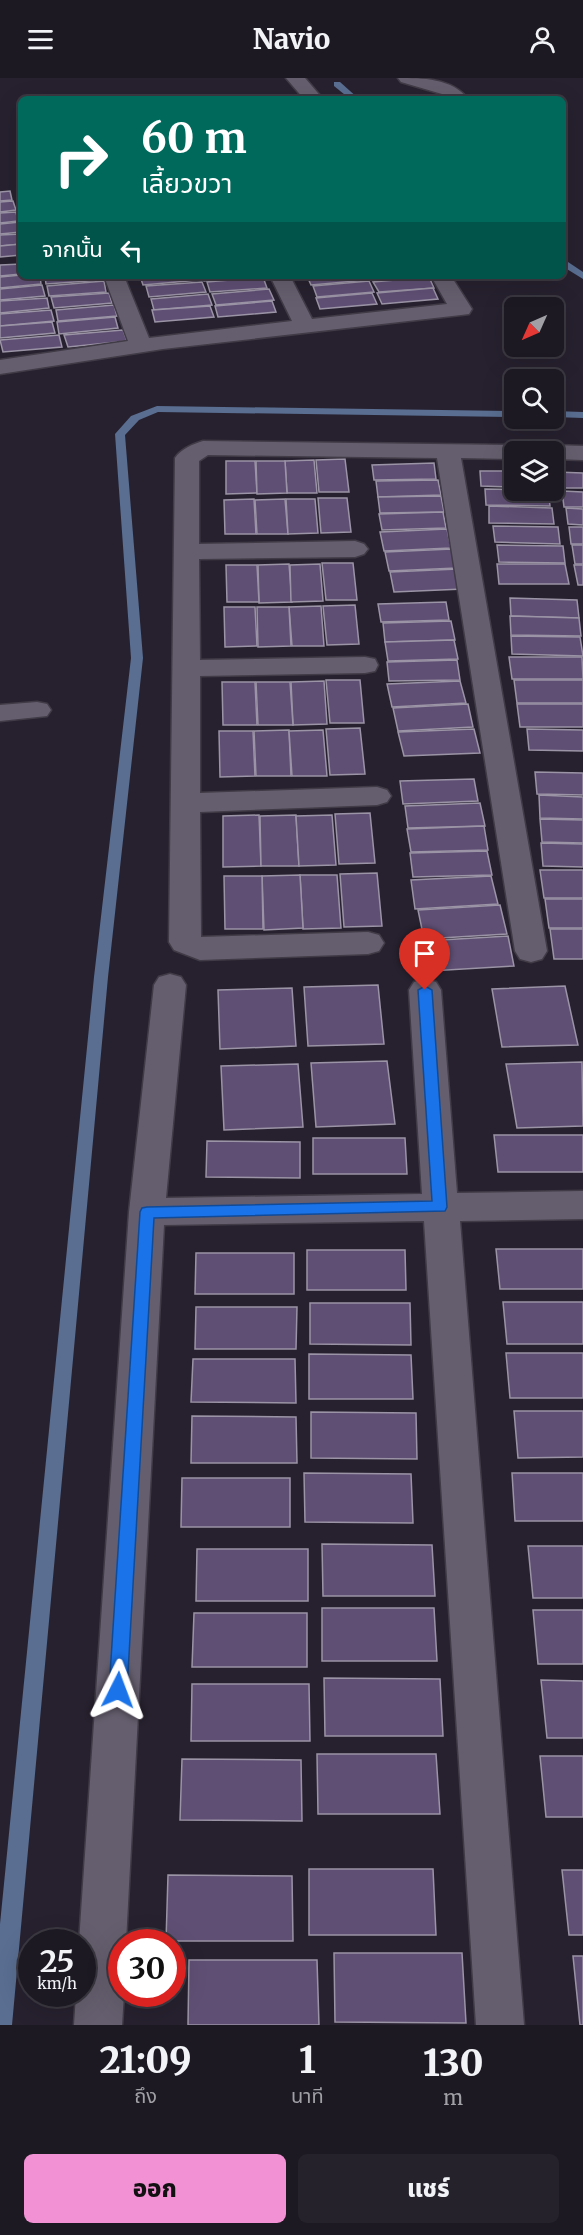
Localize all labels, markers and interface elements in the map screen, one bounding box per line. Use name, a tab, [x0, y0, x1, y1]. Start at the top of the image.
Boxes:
text: Navio	[253, 22, 330, 56]
icon: menu	[24, 23, 57, 56]
icon: person	[526, 23, 559, 56]
text: 60 m	[141, 112, 247, 164]
icon: right	[42, 120, 120, 198]
text: เลี้ยวขวา	[141, 166, 232, 200]
icon: left	[115, 234, 148, 267]
text: จากนั้น	[42, 235, 103, 263]
north arrow	[504, 297, 564, 357]
map controls	[504, 297, 564, 501]
button: search	[504, 369, 564, 429]
button: layers	[504, 441, 564, 501]
pin	[399, 928, 450, 990]
icon: arrive	[408, 937, 441, 970]
position arrow	[86, 1658, 150, 1722]
speed limit sign: 30	[108, 1929, 186, 2007]
text: 25	[40, 1942, 74, 1980]
text: km/h	[37, 1974, 77, 1993]
text: 21:09	[99, 2038, 192, 2083]
text: 1	[299, 2038, 316, 2083]
text: 130	[423, 2041, 484, 2086]
text: ถึง	[134, 2083, 157, 2108]
text: นาที	[291, 2083, 324, 2108]
text: m	[443, 2085, 463, 2110]
button: ออก	[24, 2154, 286, 2223]
button: แชร์	[298, 2154, 559, 2223]

